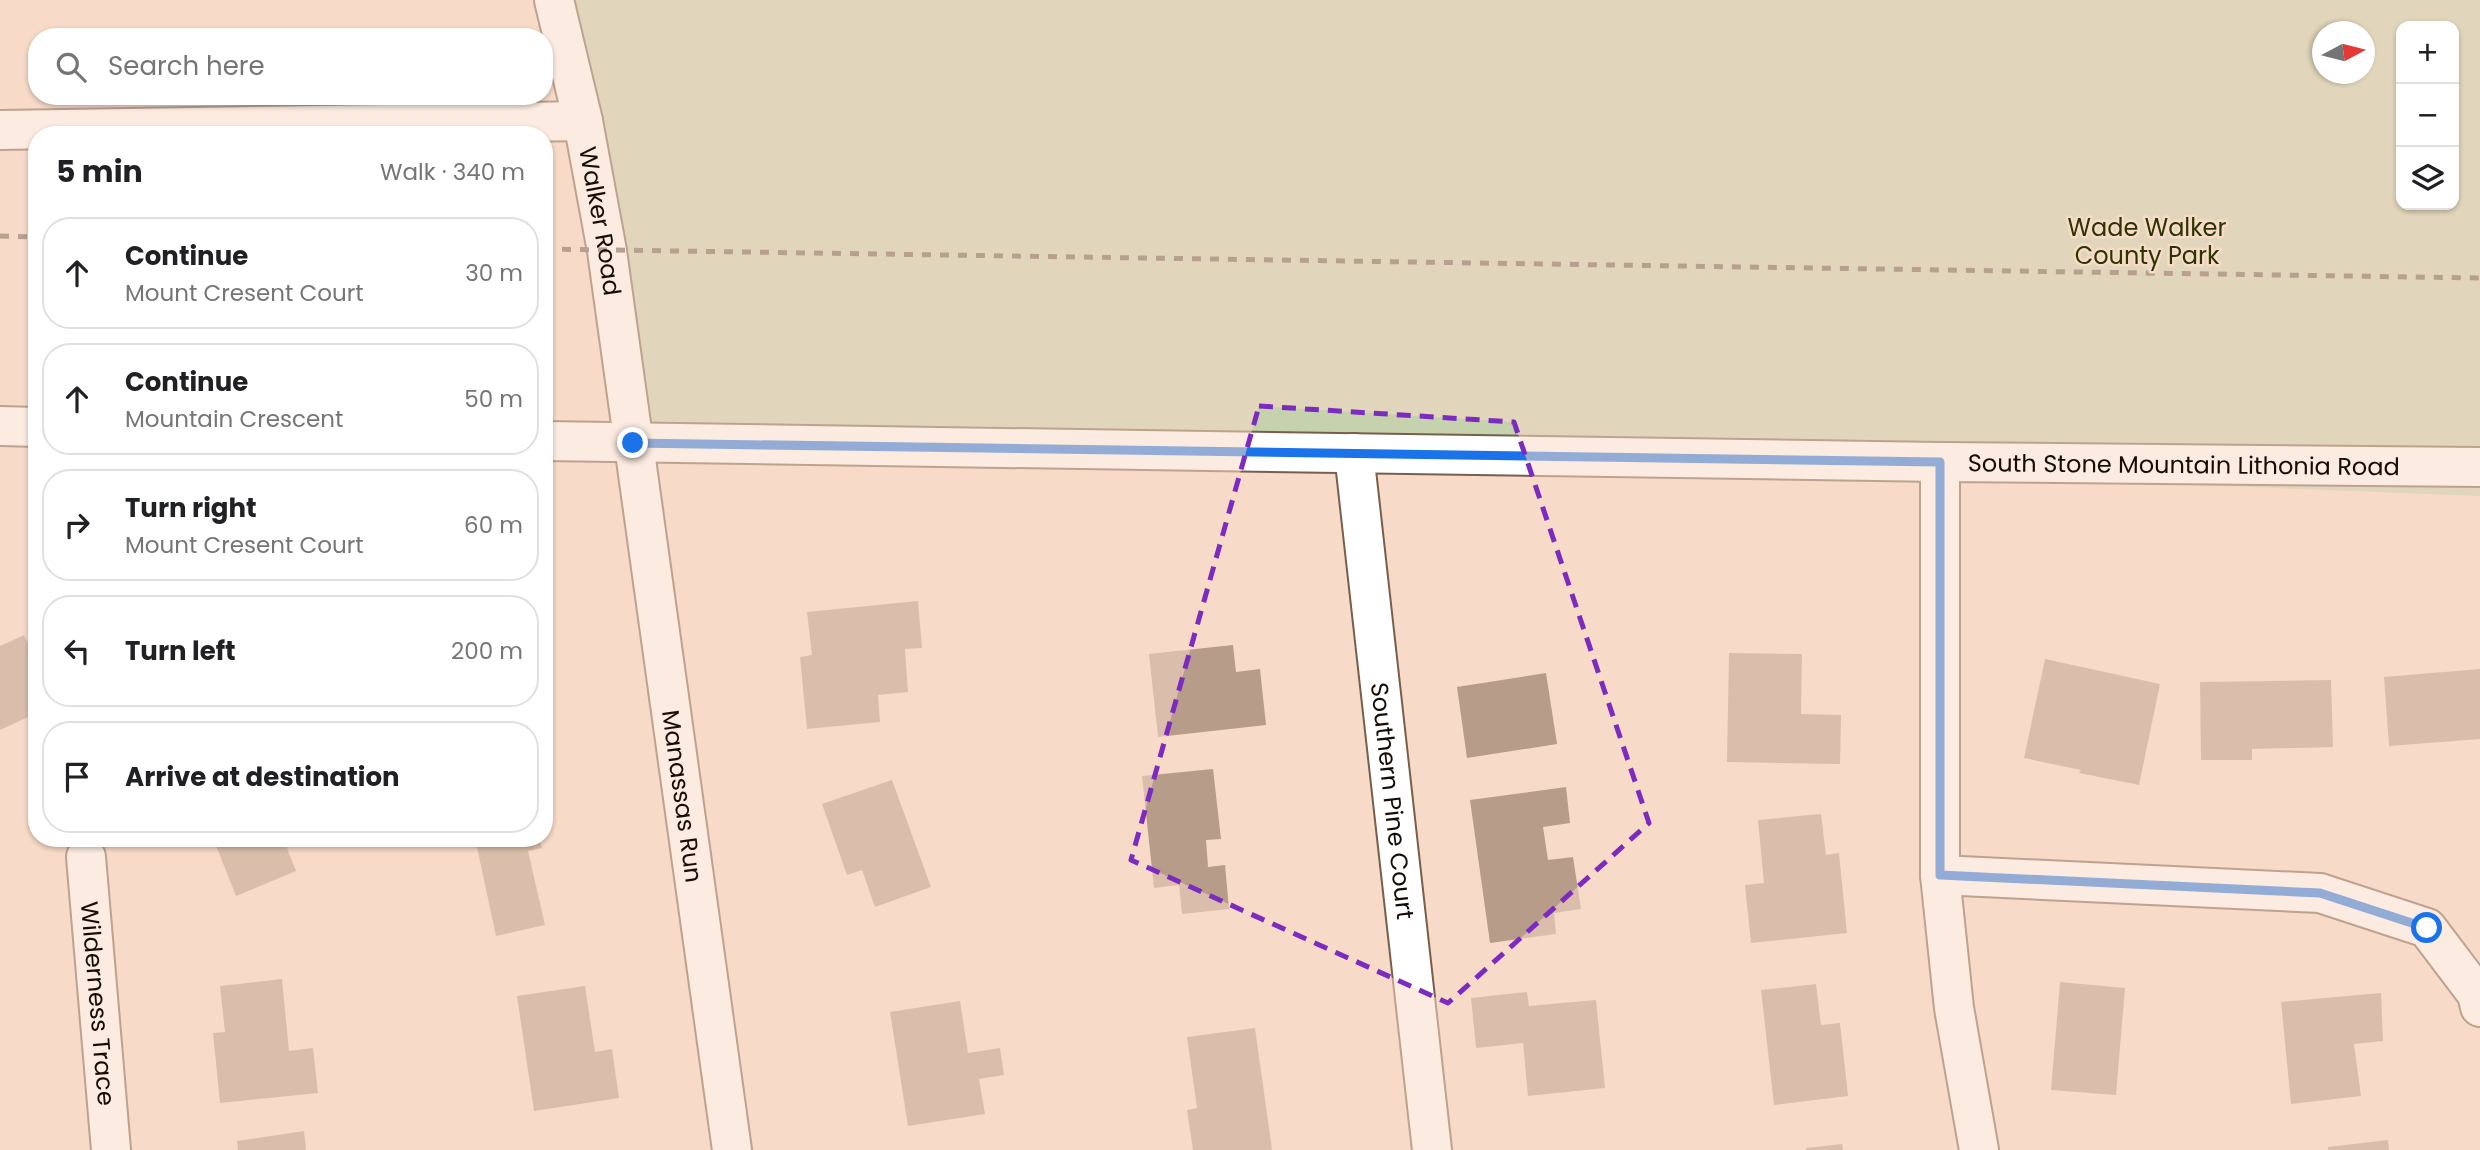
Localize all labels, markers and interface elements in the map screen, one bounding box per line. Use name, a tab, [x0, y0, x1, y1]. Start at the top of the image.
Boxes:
north arrow	[2312, 21, 2375, 84]
map controls	[2396, 21, 2459, 210]
button: +	[2396, 21, 2459, 84]
search box	[28, 28, 553, 105]
icon: search	[52, 48, 90, 86]
text: Search here	[108, 48, 265, 84]
button: −	[2396, 84, 2459, 147]
street label: Walker Road	[572, 144, 629, 298]
button: layers	[2396, 147, 2459, 210]
text: 5 min	[56, 150, 143, 193]
text: Walk · 340 m	[380, 156, 525, 188]
park label: Wade Walker County Park	[2068, 211, 2226, 272]
text: Continue	[125, 238, 248, 274]
icon: ahead	[58, 254, 96, 292]
text: 30 m	[465, 257, 523, 289]
text: Mount Cresent Court	[125, 277, 364, 309]
text: Continue	[125, 364, 248, 400]
icon: ahead	[58, 380, 96, 418]
text: 50 m	[464, 383, 523, 415]
text: Mountain Crescent	[125, 403, 343, 435]
route end	[617, 427, 648, 458]
street label: South Stone Mountain Lithonia Road	[1968, 446, 2400, 483]
text: Turn right	[125, 490, 257, 526]
icon: right	[58, 506, 96, 544]
text: 60 m	[464, 509, 523, 541]
text: Mount Cresent Court	[125, 529, 364, 561]
icon: left	[58, 632, 96, 670]
text: Turn left	[125, 633, 236, 669]
text: 200 m	[451, 635, 523, 667]
street label: Southern Pine Court	[1363, 681, 1423, 921]
street label: Manassas Run	[654, 708, 711, 885]
icon: arrive	[58, 758, 96, 796]
text: Arrive at destination	[125, 759, 400, 795]
street label: Wilderness Trace	[73, 900, 124, 1107]
route start	[2411, 912, 2442, 943]

